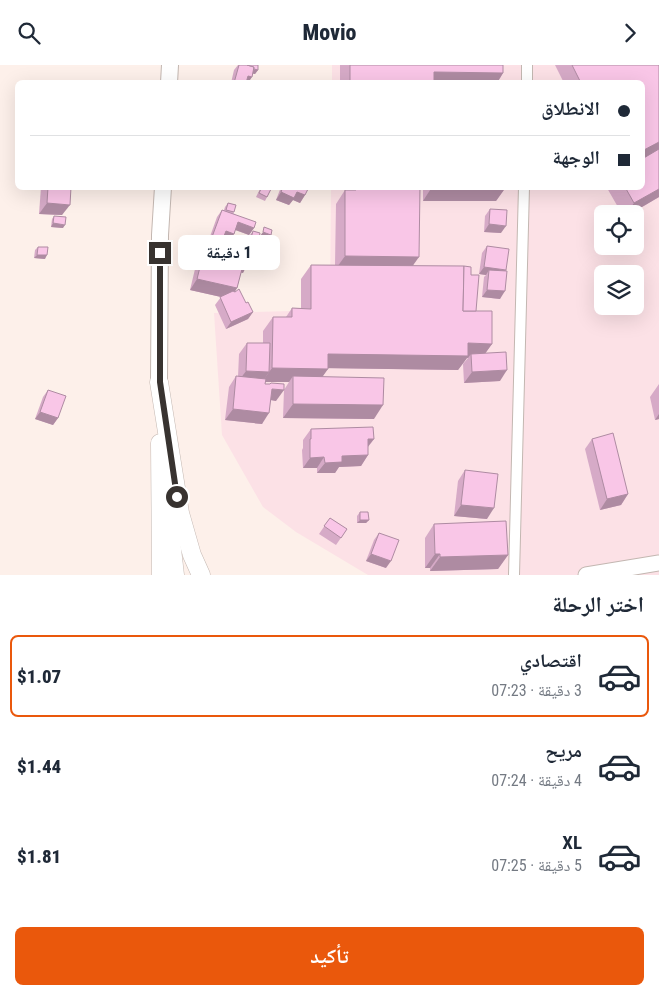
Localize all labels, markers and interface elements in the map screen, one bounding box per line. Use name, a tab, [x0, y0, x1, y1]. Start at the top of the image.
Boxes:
icon: search	[15, 19, 43, 47]
icon: forward	[616, 19, 644, 47]
text: Movio	[303, 20, 356, 45]
text: الانطلاق	[541, 97, 600, 120]
text: الوجهة	[552, 146, 600, 169]
map controls	[594, 205, 644, 315]
button: locate	[594, 205, 644, 255]
callout: 1 دقيقة	[178, 235, 280, 271]
route end	[149, 242, 171, 264]
text: 1 دقيقة	[206, 243, 252, 262]
button: layers	[594, 265, 644, 315]
route start	[166, 486, 188, 508]
text: اختر الرحلة	[552, 592, 644, 617]
text: اقتصادي	[520, 649, 582, 672]
icon: car	[597, 654, 642, 699]
text: $1.07	[17, 665, 61, 688]
text: 3 دقيقة · 07:23	[491, 681, 582, 700]
text: مريح	[545, 739, 582, 762]
icon: car	[597, 744, 642, 789]
text: $1.44	[17, 755, 61, 778]
text: 4 دقيقة · 07:24	[491, 771, 582, 790]
text: XL	[562, 831, 582, 854]
icon: car	[597, 834, 642, 879]
text: $1.81	[17, 845, 61, 868]
text: 5 دقيقة · 07:25	[491, 856, 582, 875]
button: تأكيد	[15, 927, 644, 985]

